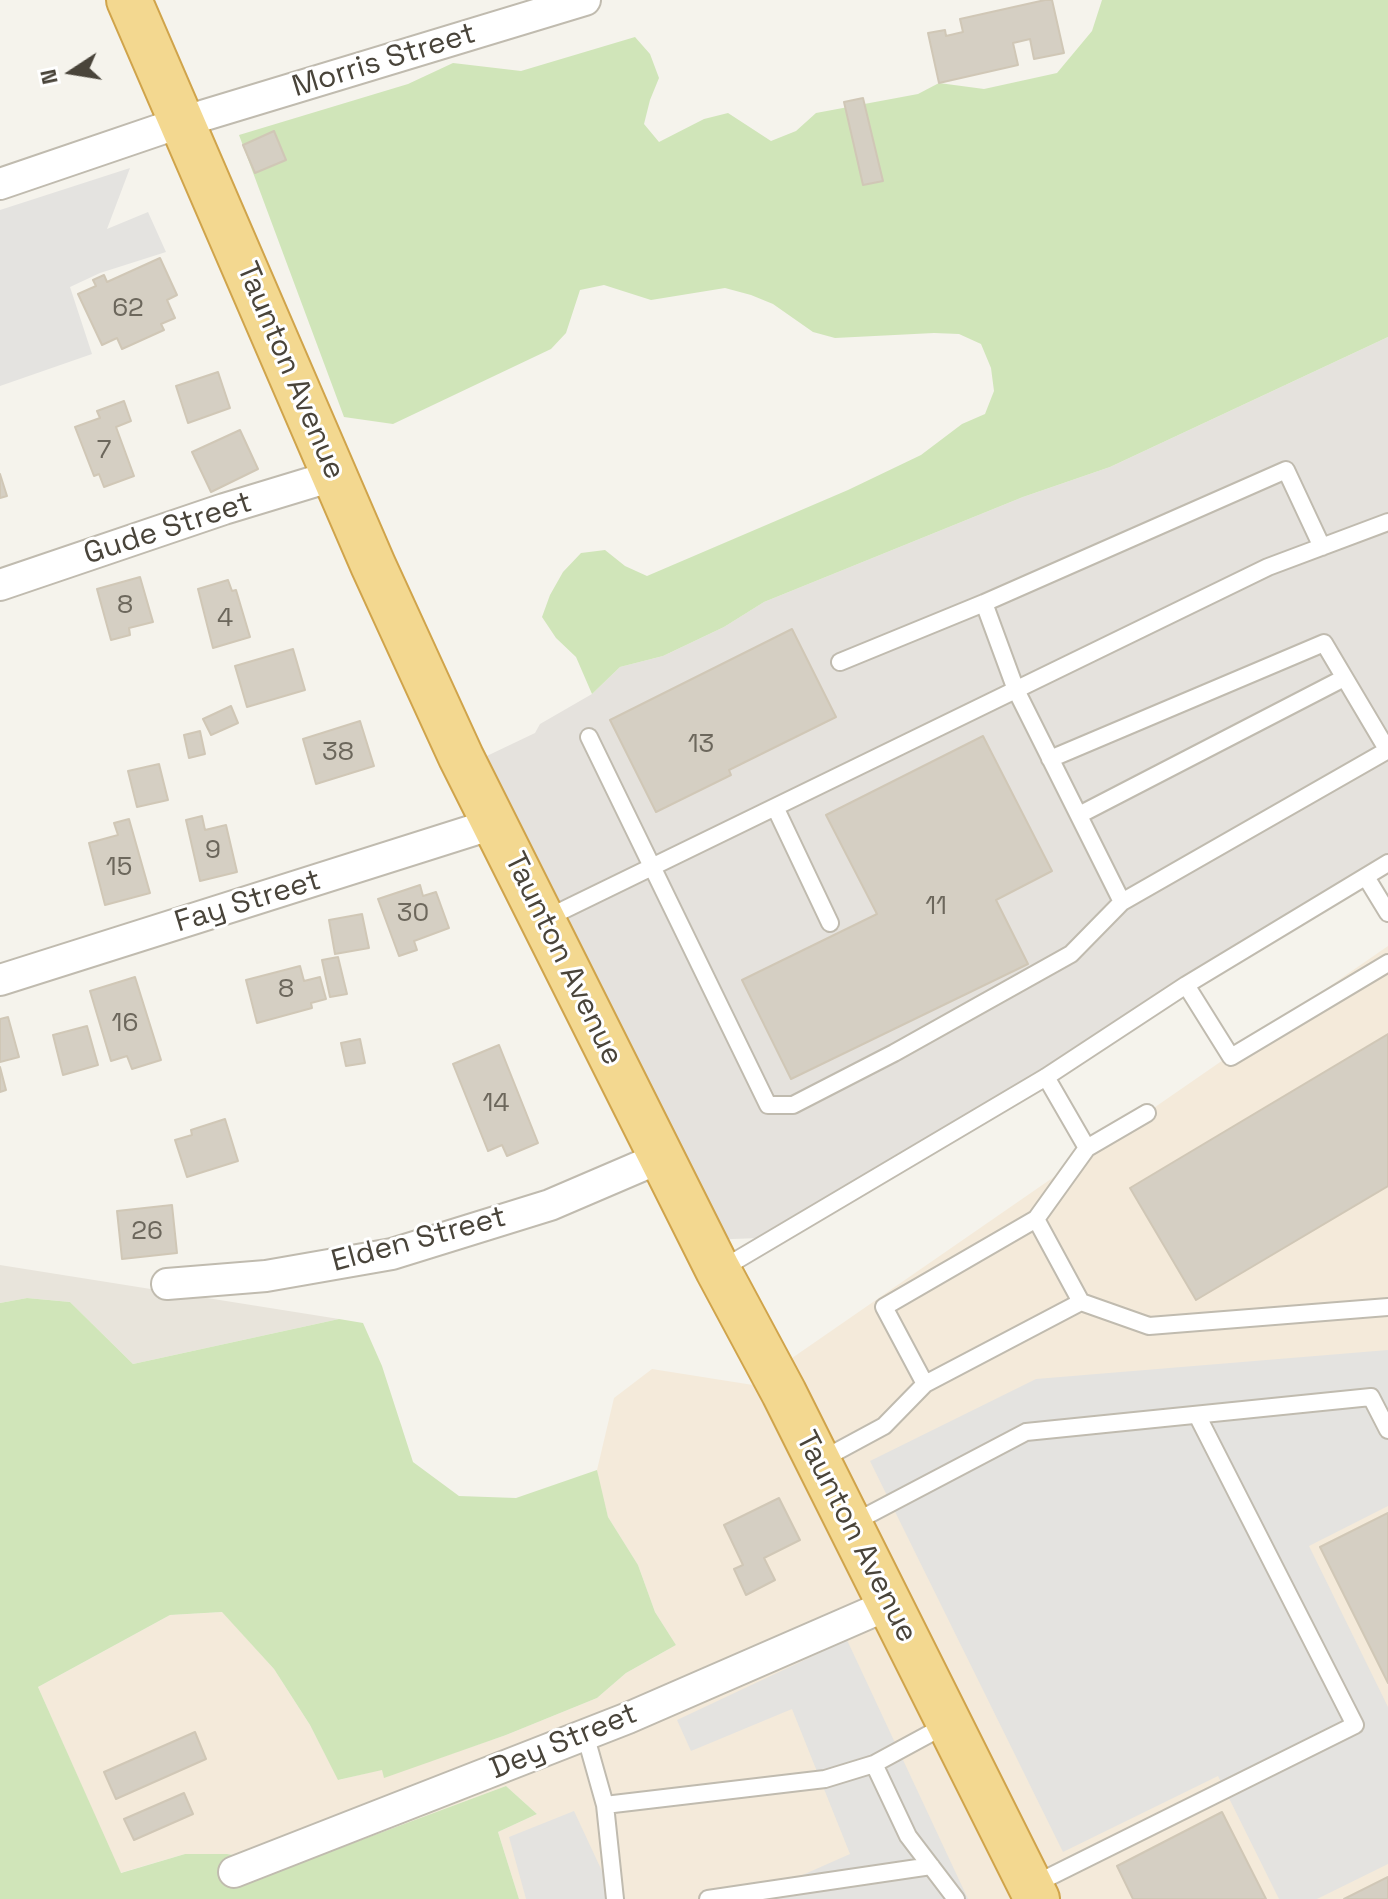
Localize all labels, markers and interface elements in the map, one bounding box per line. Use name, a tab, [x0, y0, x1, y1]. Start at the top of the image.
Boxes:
street label: Morris Street	[288, 16, 480, 106]
north arrow	[32, 32, 112, 112]
text: N	[33, 67, 64, 87]
street label: Taunton Avenue	[228, 257, 352, 485]
house number: 62	[112, 293, 144, 325]
house number: 7	[97, 435, 111, 467]
street label: Gude Street	[79, 485, 257, 573]
house number: 8	[117, 590, 133, 622]
house number: 4	[217, 603, 233, 635]
house number: 13	[688, 729, 714, 761]
house number: 38	[322, 737, 354, 769]
house number: 9	[205, 835, 221, 867]
street label: Taunton Avenue	[496, 847, 630, 1071]
house number: 15	[106, 852, 132, 884]
street label: Fay Street	[171, 863, 325, 941]
house number: 11	[925, 891, 947, 923]
house number: 30	[397, 898, 429, 930]
house number: 8	[278, 974, 294, 1006]
house number: 16	[112, 1008, 138, 1040]
house number: 14	[482, 1088, 510, 1120]
street label: Elden Street	[328, 1199, 510, 1281]
house number: 26	[131, 1216, 163, 1248]
street label: Taunton Avenue	[787, 1425, 925, 1649]
street label: Dey Street	[485, 1696, 643, 1788]

